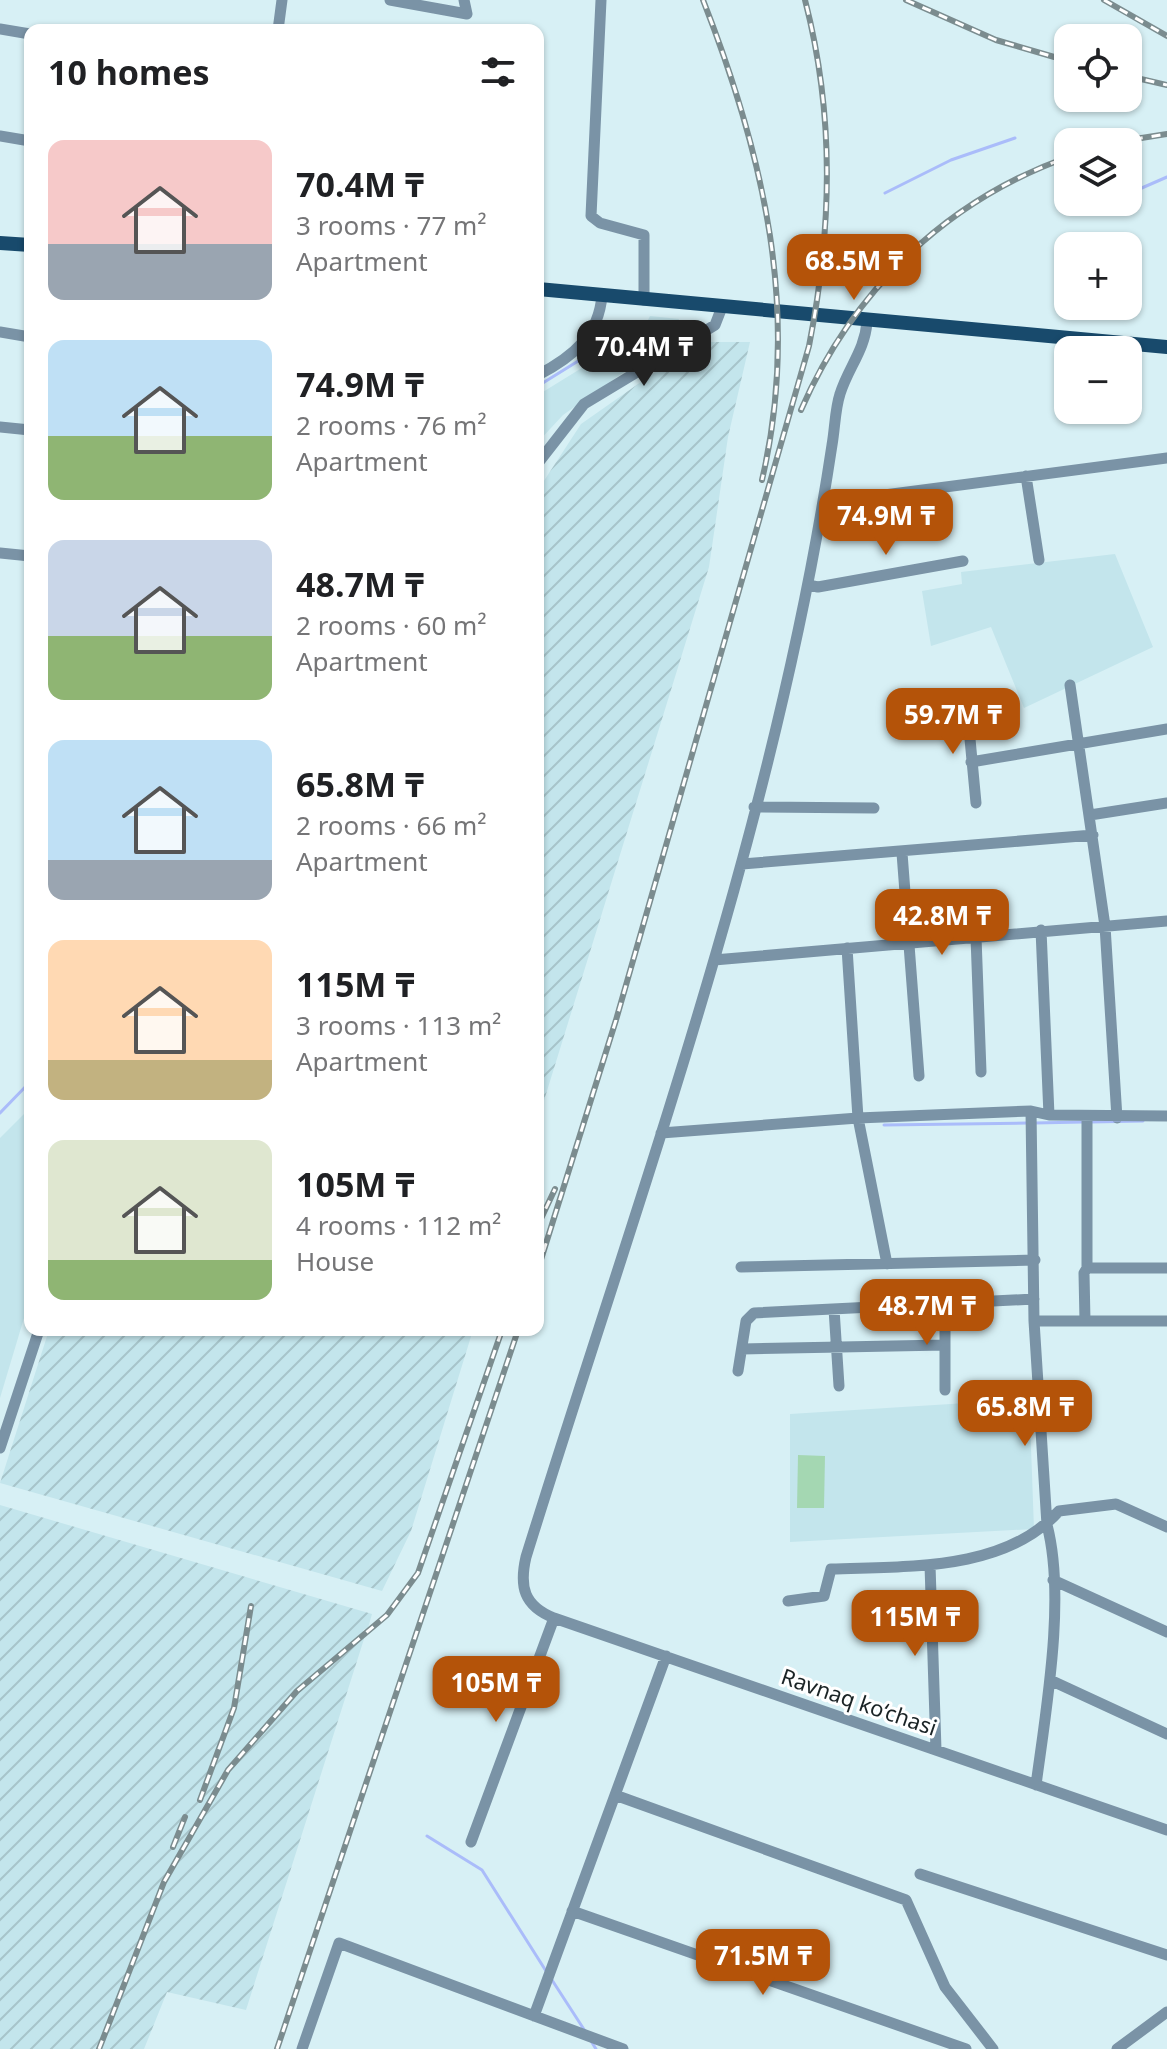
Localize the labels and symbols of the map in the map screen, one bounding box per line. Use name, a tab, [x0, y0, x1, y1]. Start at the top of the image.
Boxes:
pin: 68.5M ₸	[780, 234, 928, 302]
pin: 70.4M ₸	[570, 320, 718, 388]
pin: 74.9M ₸	[812, 489, 960, 557]
pin: 59.7M ₸	[879, 688, 1027, 756]
pin: 42.8M ₸	[868, 889, 1016, 957]
pin: 48.7M ₸	[853, 1279, 1001, 1347]
pin: 65.8M ₸	[951, 1380, 1099, 1448]
pin: 115M ₸	[850, 1590, 980, 1658]
pin: 105M ₸	[431, 1656, 561, 1724]
street label: Ravnaq ko‘chasi	[778, 1660, 941, 1742]
pin: 71.5M ₸	[689, 1929, 837, 1997]

